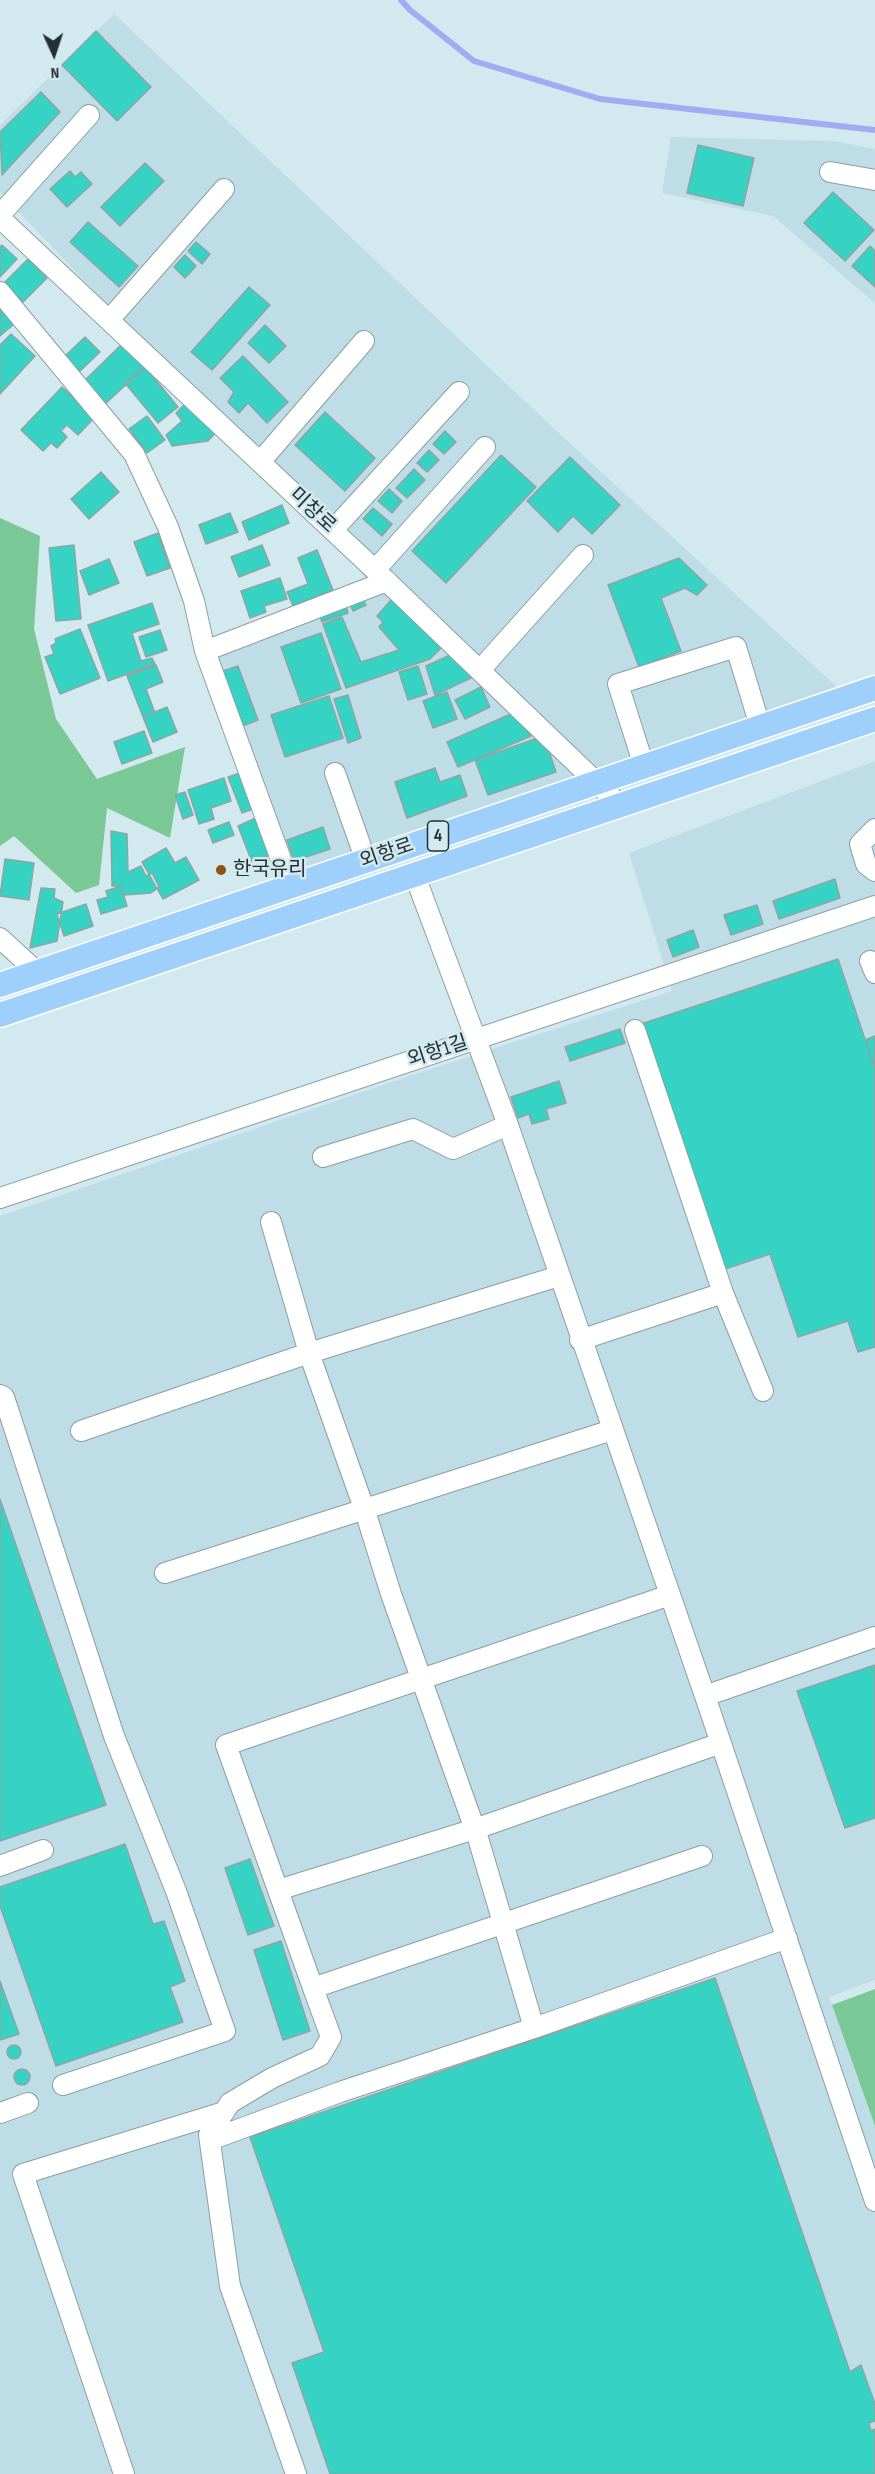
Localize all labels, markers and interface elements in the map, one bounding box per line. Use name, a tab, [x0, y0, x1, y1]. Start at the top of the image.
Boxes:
north arrow	[24, 24, 84, 84]
text: N	[50, 63, 60, 82]
street label: 미창로	[284, 483, 340, 539]
road number: 4	[428, 821, 448, 851]
street label: 외항로	[357, 834, 417, 874]
place label: 한국유리	[233, 858, 307, 882]
marker: 한국유리	[214, 863, 228, 877]
street label: 외항1길	[405, 1031, 471, 1073]

